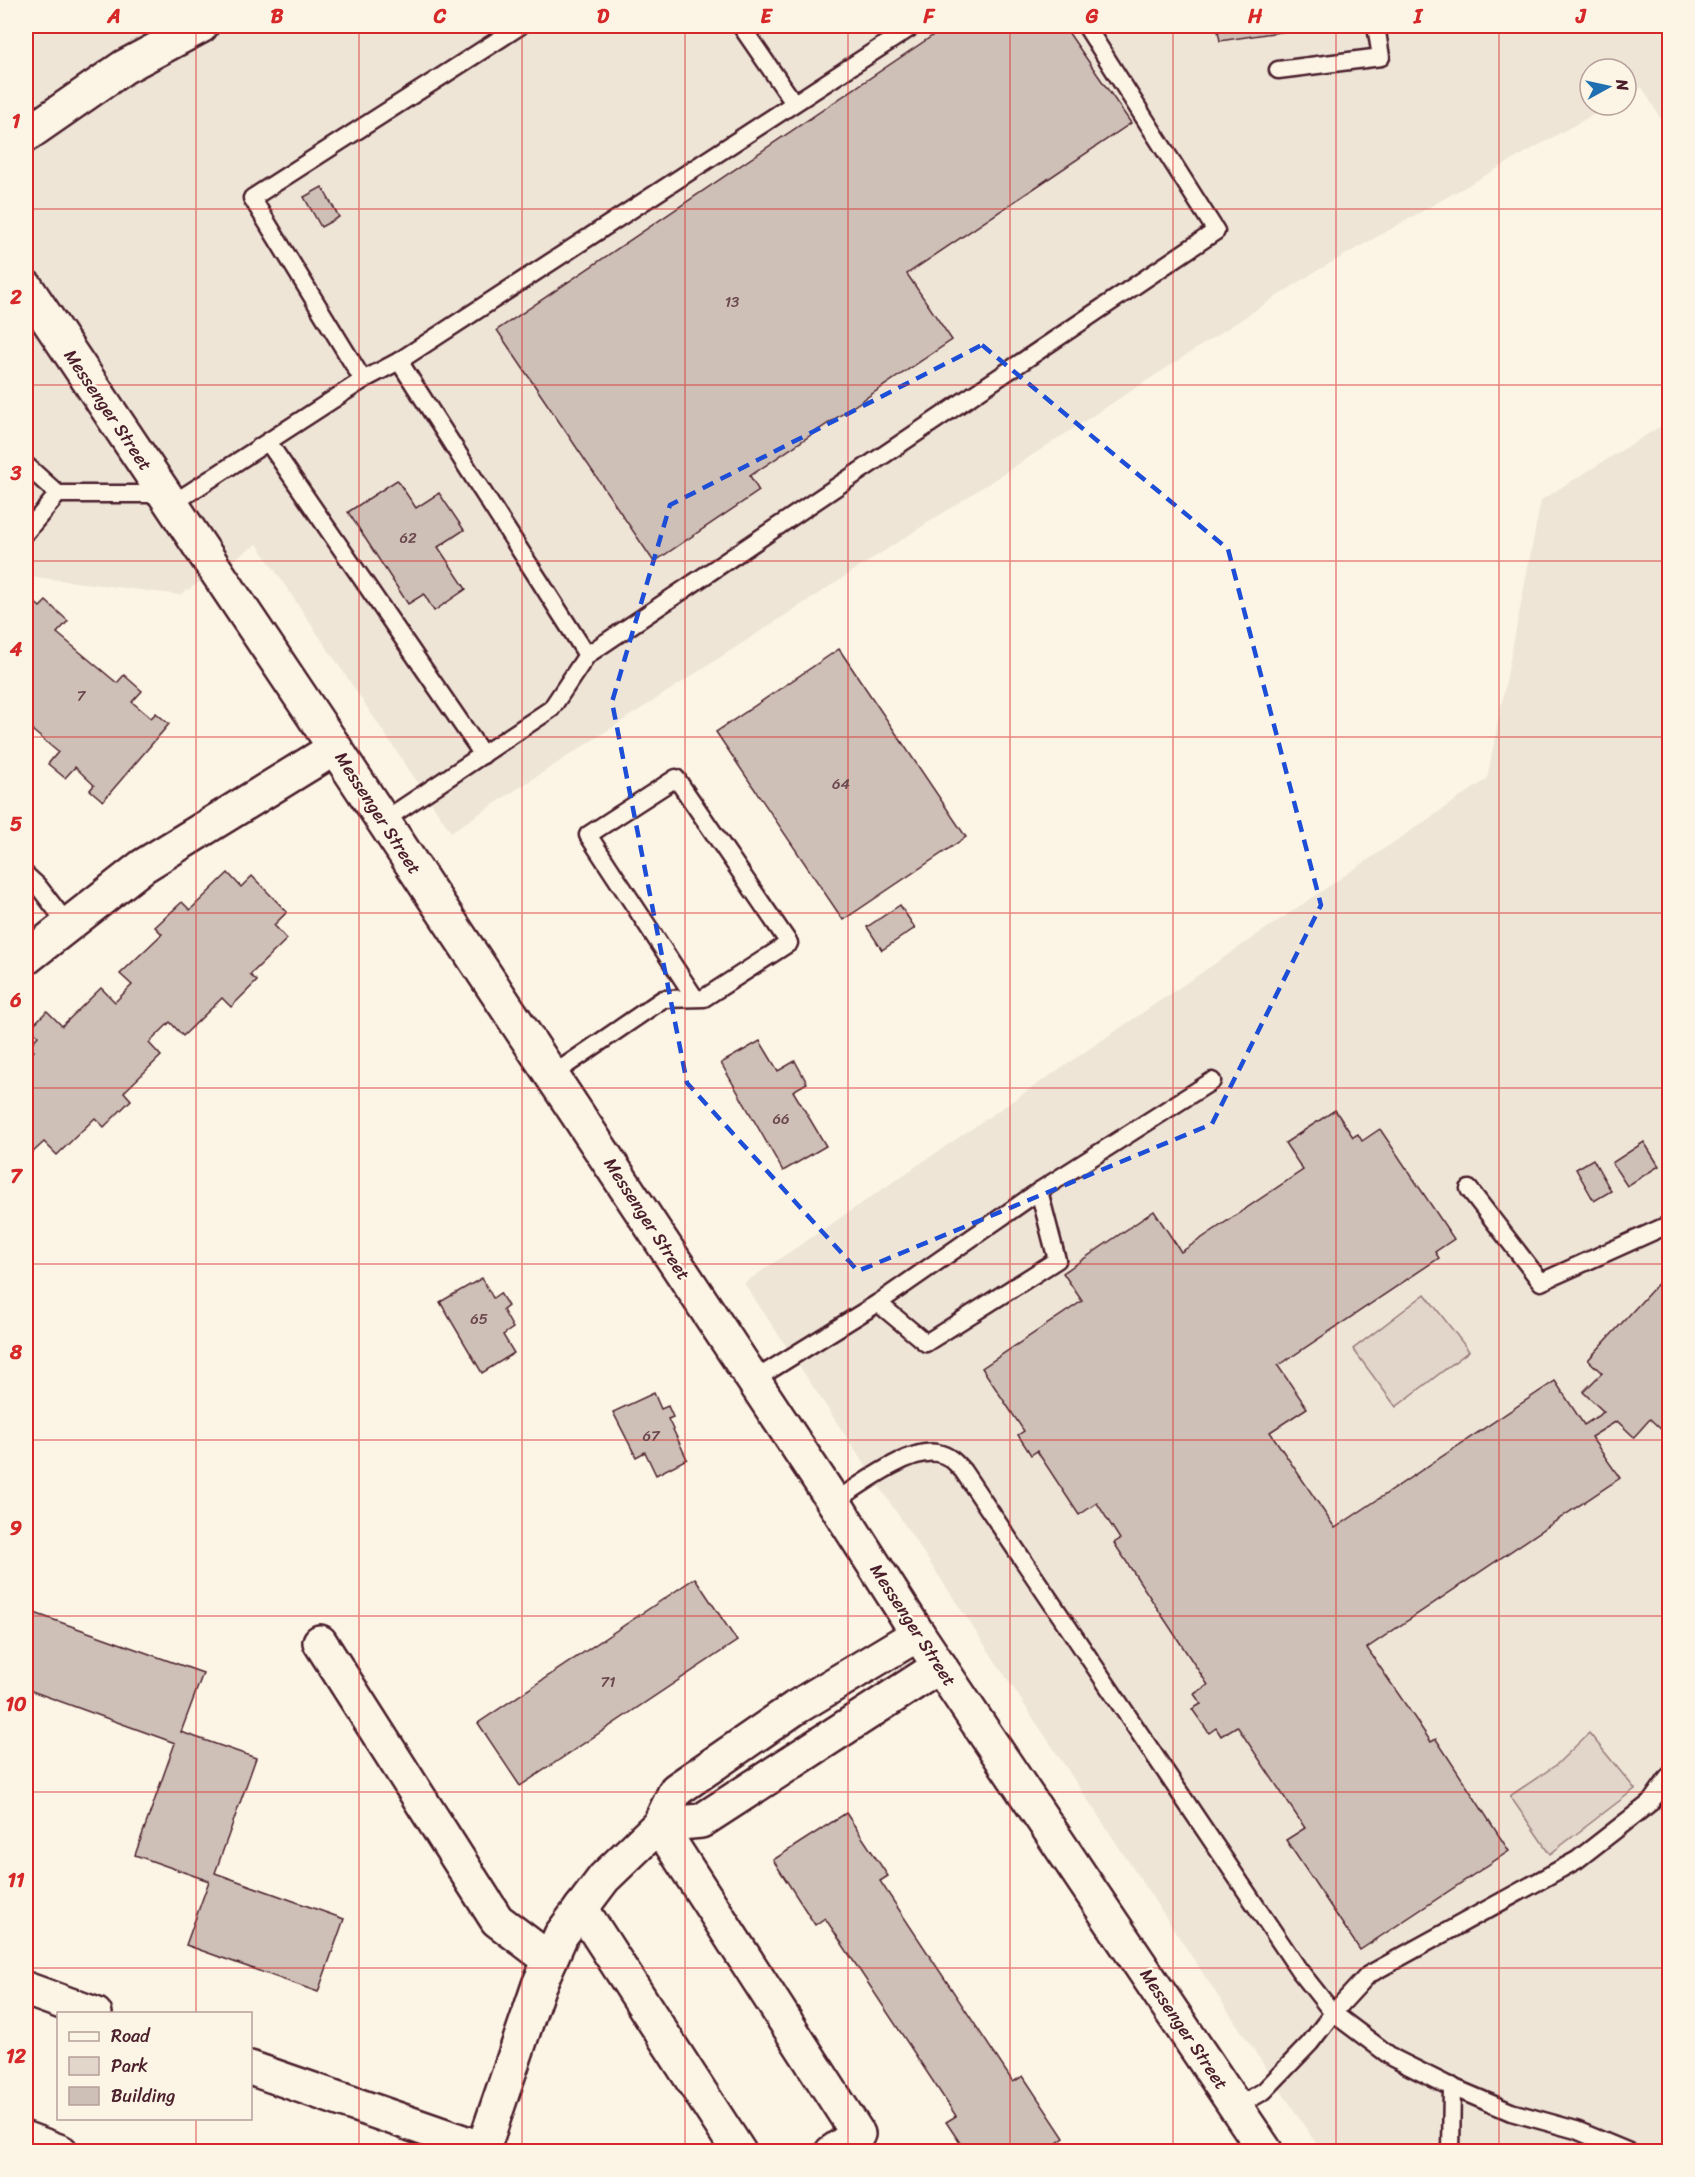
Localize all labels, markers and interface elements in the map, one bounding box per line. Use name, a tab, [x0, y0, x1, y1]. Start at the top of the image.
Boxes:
text: A	[106, 0, 121, 34]
text: B	[271, 0, 284, 34]
text: C	[433, 0, 447, 34]
text: D	[597, 0, 610, 34]
text: E	[760, 0, 773, 34]
text: F	[923, 0, 936, 34]
text: G	[1085, 0, 1099, 34]
text: H	[1247, 0, 1263, 34]
text: I	[1413, 0, 1424, 34]
text: J	[1575, 0, 1587, 34]
north arrow	[1578, 57, 1638, 117]
text: N	[1607, 76, 1638, 93]
text: 1	[12, 104, 21, 139]
text: 2	[9, 280, 22, 315]
house number: 13	[725, 289, 739, 315]
street label: Messenger Street	[55, 342, 161, 478]
text: 3	[10, 456, 22, 491]
house number: 62	[399, 525, 417, 551]
text: 4	[9, 632, 23, 667]
house number: 7	[77, 683, 87, 709]
street label: Messenger Street	[326, 745, 430, 881]
house number: 64	[832, 771, 850, 797]
text: 5	[10, 807, 22, 842]
text: 6	[9, 983, 22, 1018]
house number: 66	[772, 1106, 790, 1132]
street label: Messenger Street	[595, 1151, 699, 1287]
text: 7	[10, 1159, 23, 1194]
house number: 65	[470, 1306, 488, 1332]
text: 8	[9, 1335, 23, 1370]
house number: 67	[642, 1423, 661, 1449]
text: 9	[10, 1511, 22, 1546]
street label: Messenger Street	[861, 1557, 965, 1693]
house number: 71	[600, 1669, 616, 1695]
text: 10	[5, 1687, 27, 1722]
text: 11	[7, 1863, 25, 1898]
street label: Messenger Street	[1131, 1961, 1237, 2097]
legend	[57, 2012, 252, 2120]
text: Road	[111, 2020, 151, 2052]
text: 12	[6, 2039, 27, 2074]
text: Park	[111, 2050, 148, 2082]
text: Building	[111, 2080, 175, 2112]

